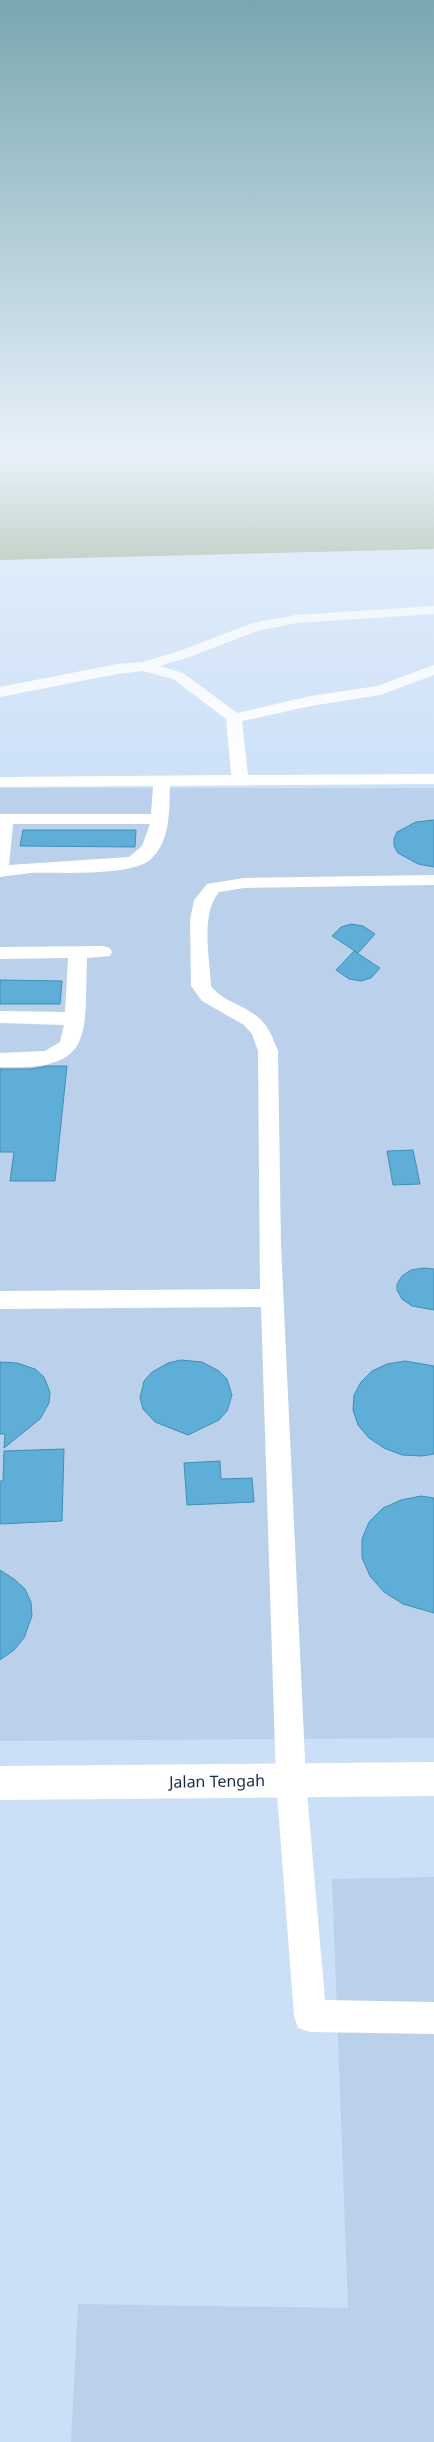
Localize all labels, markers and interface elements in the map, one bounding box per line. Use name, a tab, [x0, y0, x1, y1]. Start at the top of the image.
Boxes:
street label: Jalan Tengah	[167, 1769, 265, 1793]

